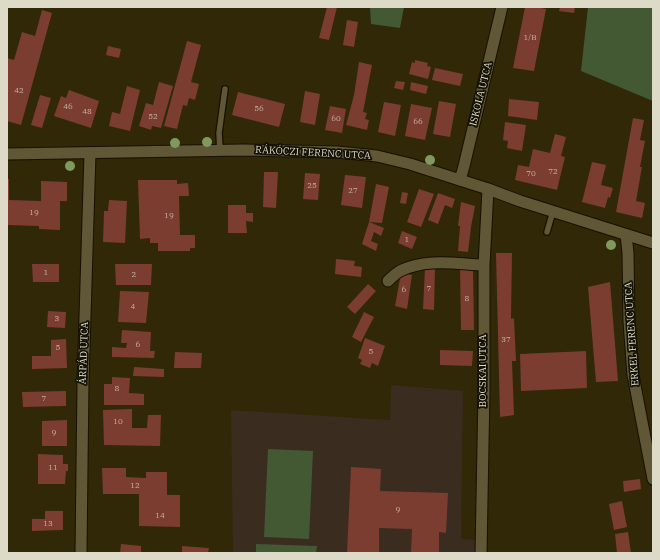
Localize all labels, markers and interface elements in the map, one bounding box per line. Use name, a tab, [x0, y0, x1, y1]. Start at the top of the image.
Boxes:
house number: 1/B	[523, 33, 537, 43]
street label: ISKOLA UTCA	[467, 61, 495, 127]
house number: 42	[14, 86, 24, 96]
house number: 46	[63, 102, 73, 112]
house number: 56	[254, 104, 264, 114]
house number: 48	[82, 107, 92, 117]
house number: 52	[148, 112, 158, 122]
house number: 60	[331, 114, 341, 124]
house number: 66	[413, 117, 423, 127]
street label: RÁKÓCZI FERENC UTCA	[255, 144, 371, 162]
house number: 72	[548, 167, 558, 177]
house number: 70	[526, 169, 536, 179]
house number: 25	[307, 181, 317, 191]
house number: 27	[348, 186, 358, 196]
house number: 19	[29, 208, 39, 218]
house number: 19	[164, 211, 174, 221]
house number: 1	[405, 235, 409, 245]
house number: 1	[44, 268, 48, 278]
house number: 2	[132, 270, 136, 280]
street label: ERKEL FERENC UTCA	[622, 282, 642, 386]
house number: 7	[427, 284, 431, 294]
house number: 6	[402, 285, 406, 295]
house number: 8	[465, 294, 469, 304]
house number: 4	[131, 302, 135, 312]
house number: 3	[55, 314, 59, 324]
street label: ÁRPÁD UTCA	[77, 322, 91, 384]
street label: BOCSKAI UTCA	[477, 334, 489, 408]
house number: 37	[501, 335, 511, 345]
house number: 6	[136, 340, 140, 350]
house number: 5	[56, 343, 60, 353]
house number: 5	[369, 347, 373, 357]
house number: 8	[115, 384, 119, 394]
house number: 7	[42, 394, 46, 404]
house number: 10	[113, 417, 123, 427]
house number: 9	[52, 428, 56, 438]
house number: 11	[48, 463, 58, 473]
house number: 12	[130, 481, 140, 491]
house number: 9	[396, 505, 400, 515]
house number: 14	[155, 511, 165, 521]
house number: 13	[43, 519, 53, 529]

